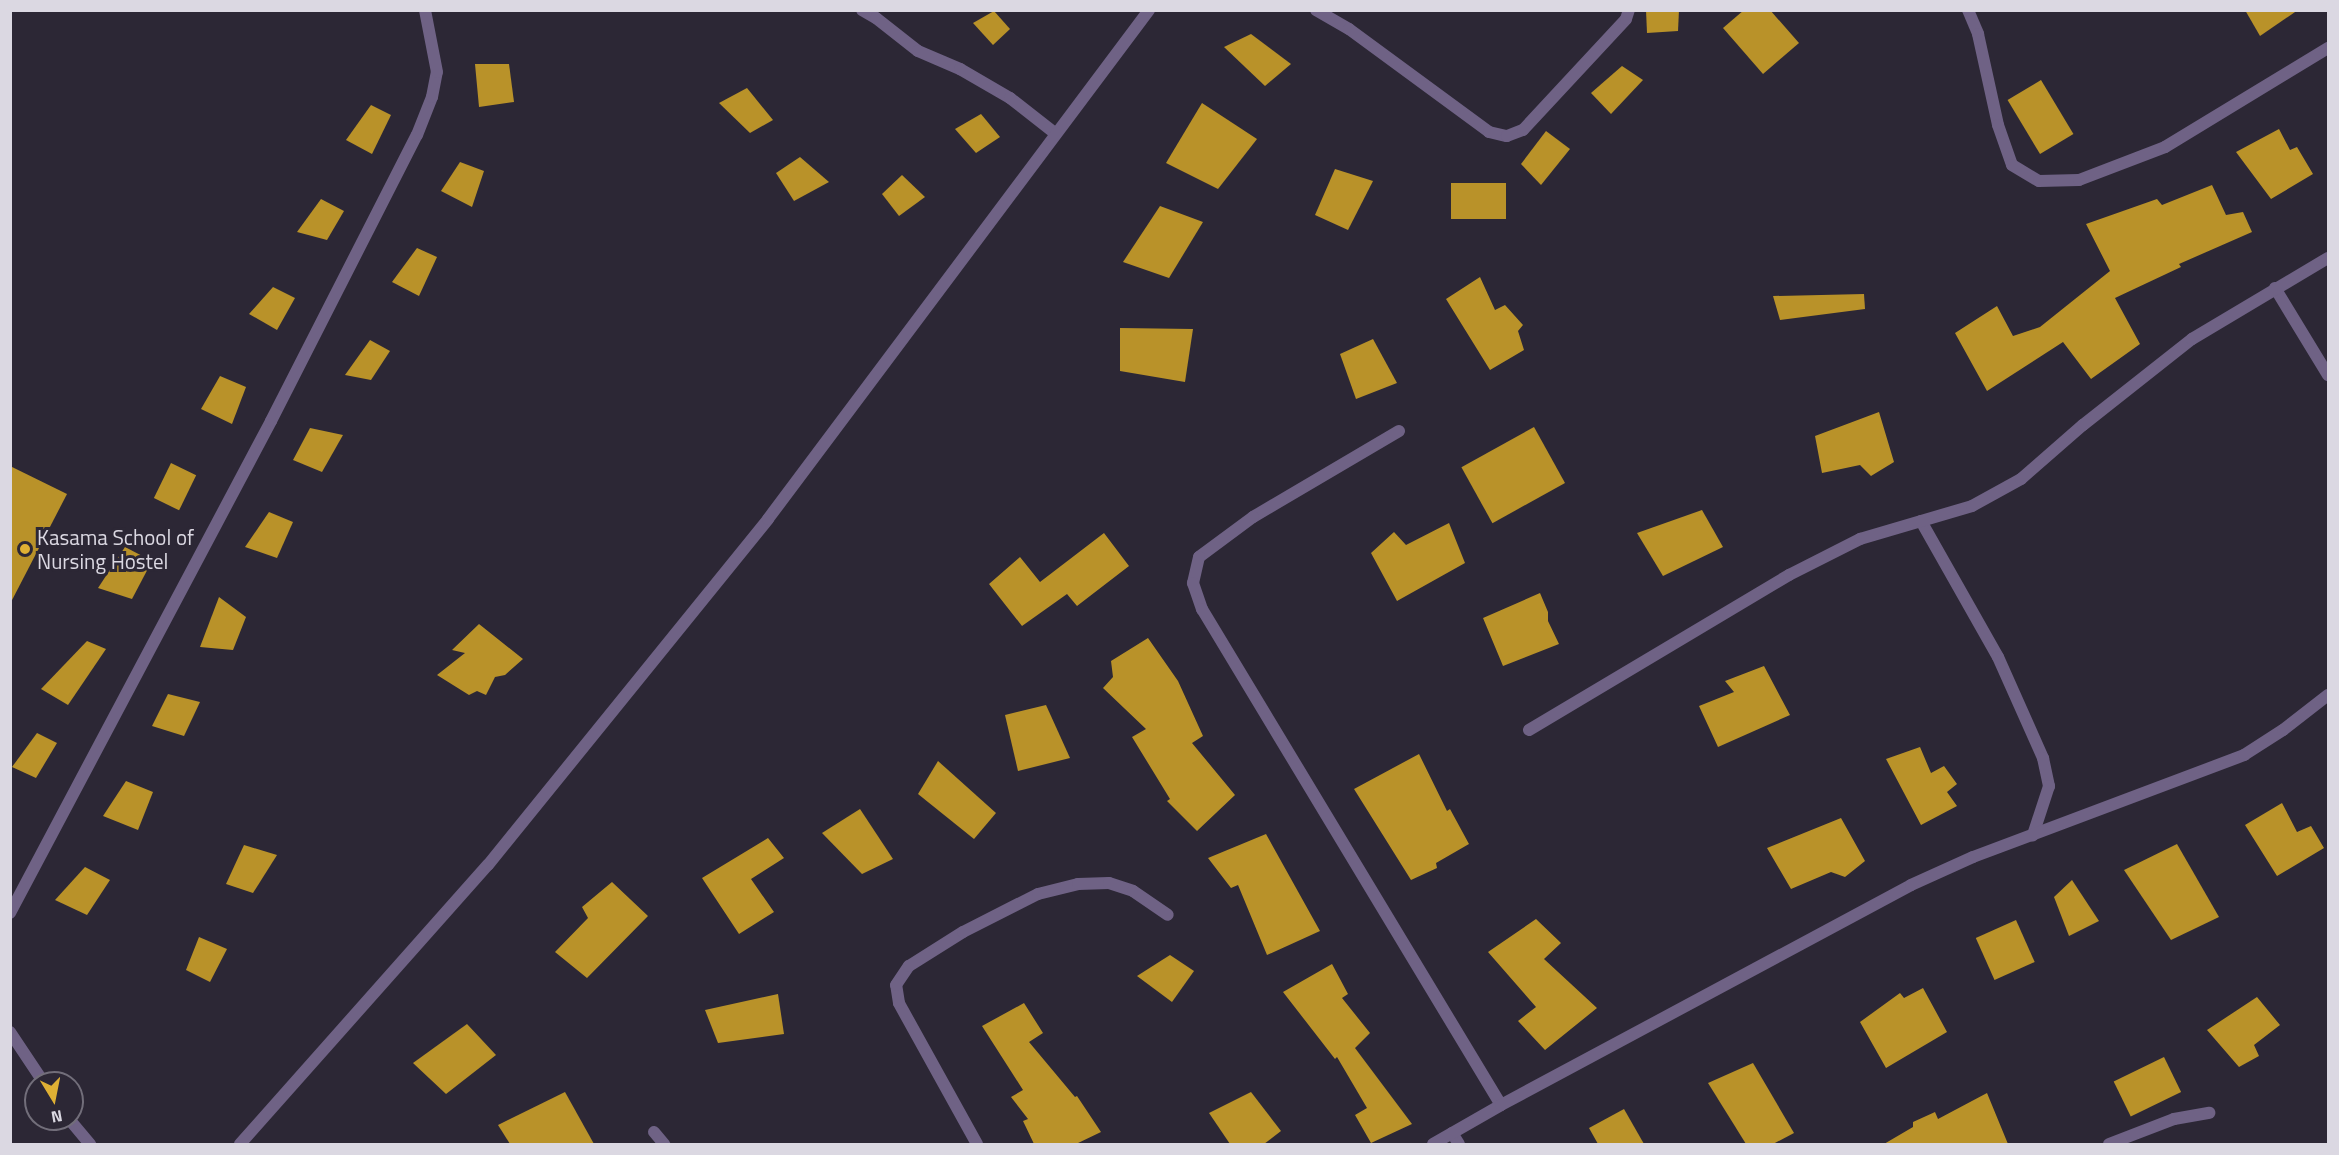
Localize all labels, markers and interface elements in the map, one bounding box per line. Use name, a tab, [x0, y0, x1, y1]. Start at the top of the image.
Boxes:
place label: Kasama School of Nursing Hostel	[37, 524, 194, 574]
marker: Kasama School of Nursing Hostel	[18, 542, 32, 556]
north arrow	[24, 1071, 84, 1131]
text: N	[49, 1104, 64, 1130]

